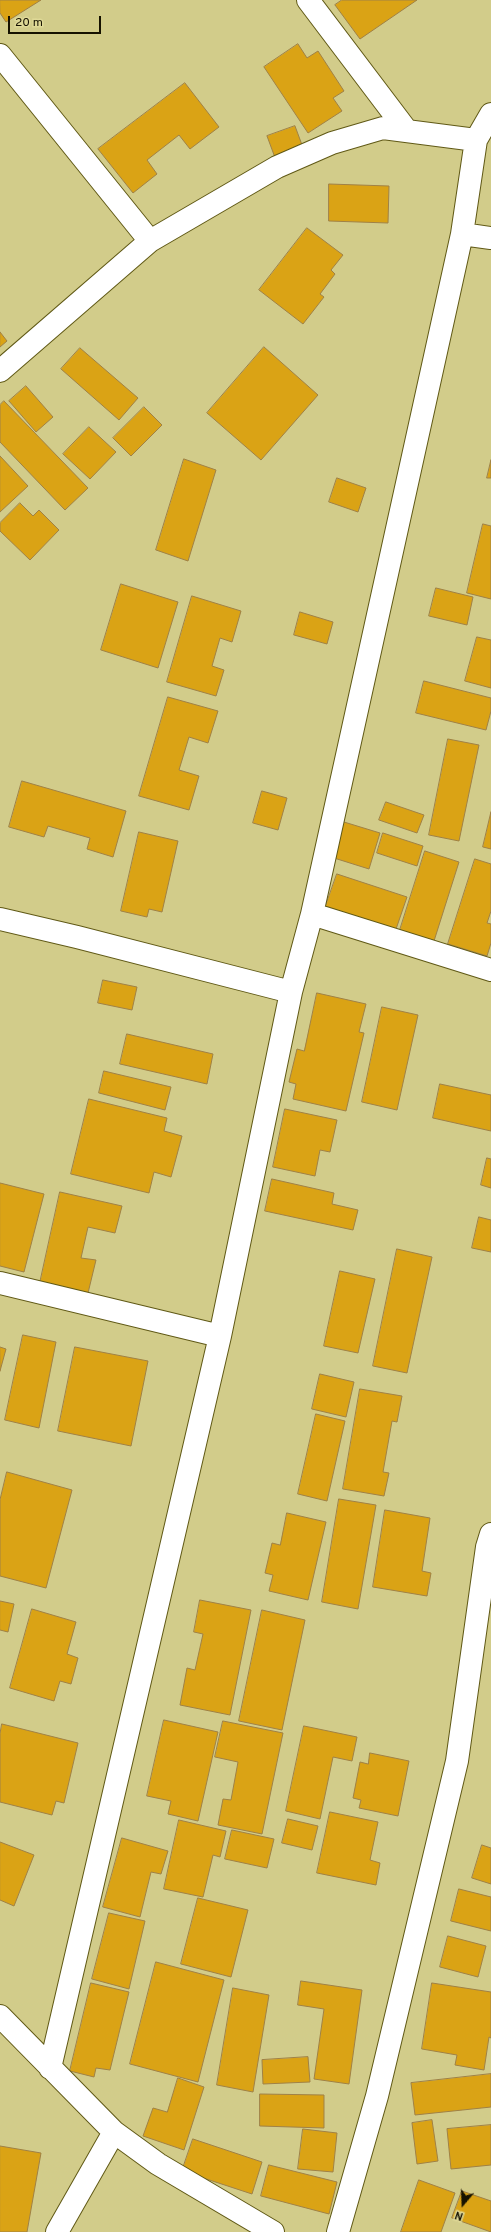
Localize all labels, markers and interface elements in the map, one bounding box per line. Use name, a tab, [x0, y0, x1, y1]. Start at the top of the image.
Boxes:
scale bar	[10, 8, 103, 34]
text: 20 m	[15, 15, 43, 31]
north arrow	[443, 2184, 483, 2224]
text: N	[453, 2207, 465, 2223]

